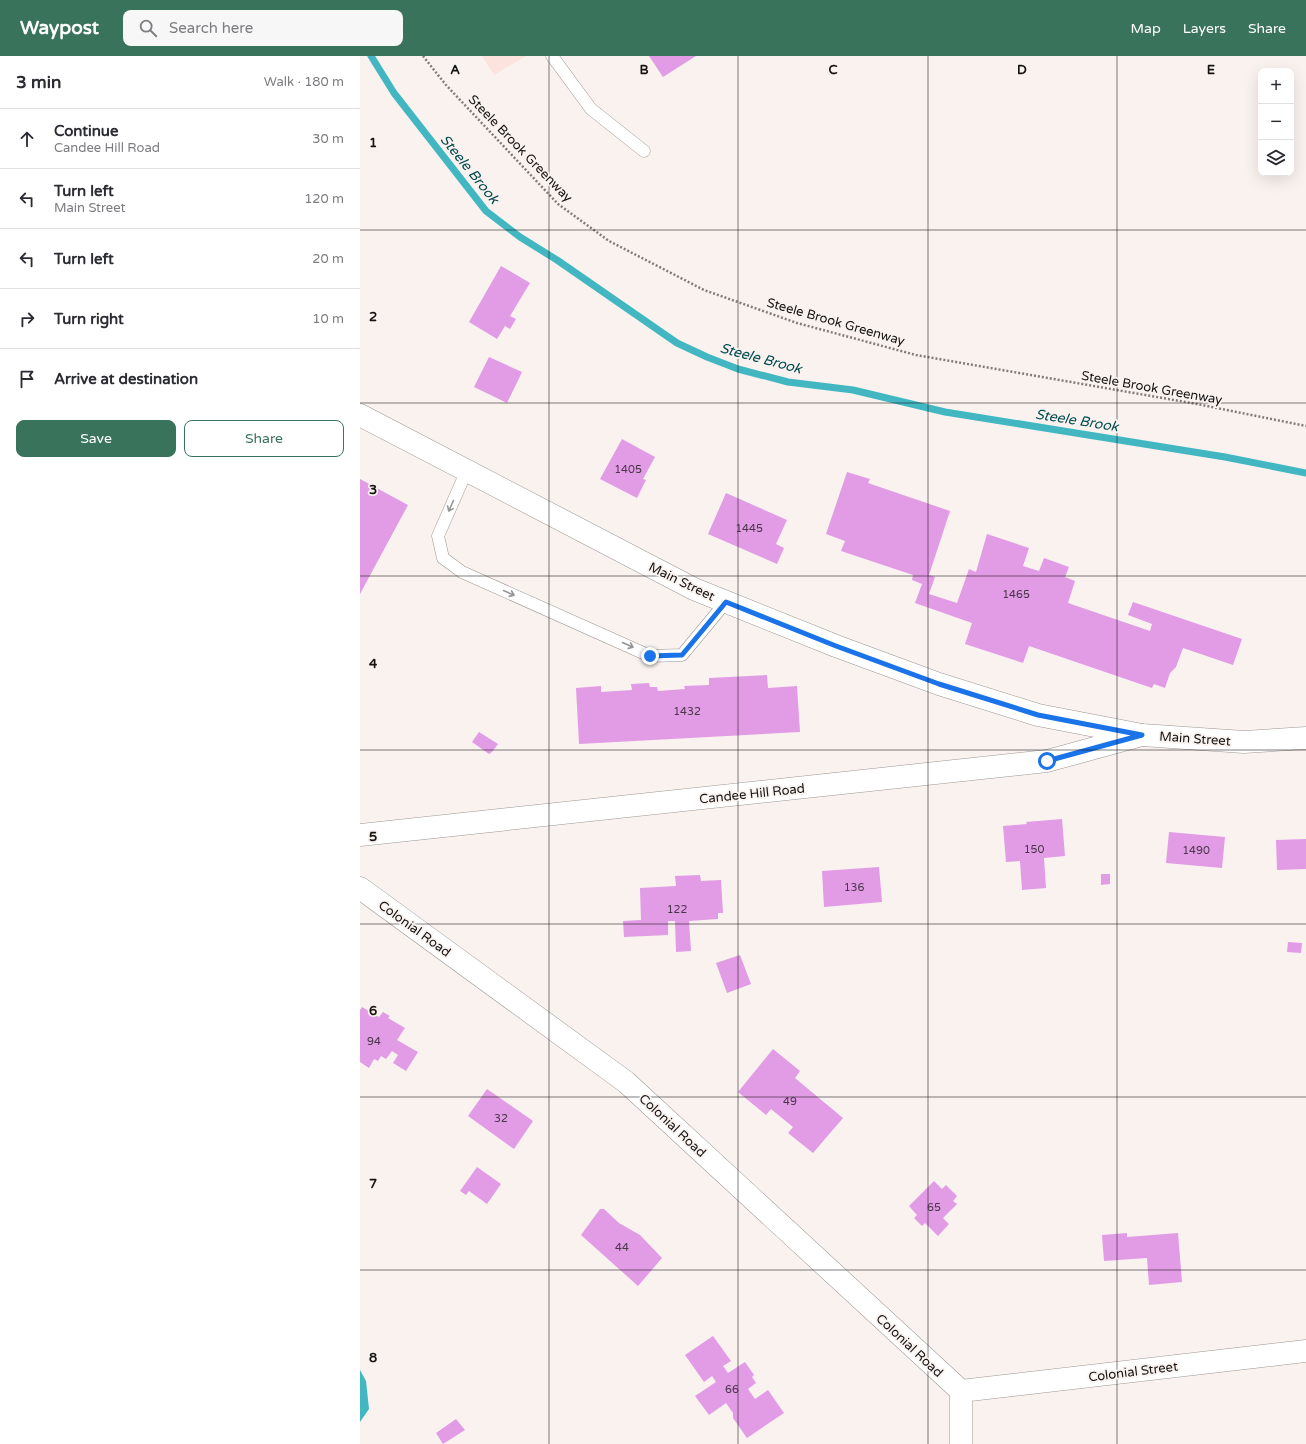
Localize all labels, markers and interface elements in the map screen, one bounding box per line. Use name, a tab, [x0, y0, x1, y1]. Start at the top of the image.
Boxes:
search box	[123, 10, 403, 46]
text: Waypost	[20, 17, 99, 39]
icon: search	[137, 17, 159, 39]
text: Search here	[169, 19, 253, 37]
text: Map	[1131, 20, 1161, 37]
text: Layers	[1183, 20, 1226, 37]
text: Share	[1248, 20, 1286, 37]
text: A	[450, 62, 460, 78]
text: B	[639, 62, 649, 78]
text: C	[828, 62, 838, 78]
text: D	[1017, 62, 1027, 78]
text: E	[1207, 62, 1215, 78]
map controls	[1258, 68, 1294, 176]
button: +	[1258, 68, 1294, 104]
text: 3 min	[16, 72, 61, 93]
text: Walk · 180 m	[264, 74, 344, 90]
street label: Steele Brook Greenway	[466, 91, 576, 205]
button: −	[1258, 104, 1294, 140]
text: Continue	[54, 122, 118, 140]
icon: ahead	[16, 128, 38, 150]
text: 30 m	[312, 131, 344, 147]
water label: Steele Brook	[437, 131, 503, 207]
text: 1	[369, 135, 377, 151]
text: Candee Hill Road	[54, 140, 160, 156]
button: layers	[1258, 140, 1294, 176]
text: Turn left	[54, 182, 114, 200]
icon: left	[16, 188, 38, 210]
text: 120 m	[304, 191, 344, 207]
text: Main Street	[54, 200, 126, 216]
icon: left	[16, 248, 38, 270]
text: Turn left	[54, 250, 114, 268]
text: 20 m	[312, 251, 344, 267]
street label: Steele Brook Greenway	[765, 295, 907, 349]
icon: right	[16, 308, 38, 330]
text: 2	[369, 309, 377, 325]
text: Turn right	[54, 310, 124, 328]
text: 10 m	[312, 311, 344, 327]
water label: Steele Brook	[718, 339, 805, 378]
icon: arrive	[16, 368, 38, 390]
street label: Steele Brook Greenway	[1080, 368, 1224, 408]
text: Arrive at destination	[54, 370, 198, 388]
water label: Steele Brook	[1034, 406, 1121, 436]
button: Save	[16, 420, 176, 457]
button: Share	[184, 420, 344, 457]
house number: 1405	[614, 463, 642, 476]
text: 3	[369, 482, 377, 498]
one-way arrow	[447, 500, 454, 512]
house number: 1445	[735, 522, 763, 535]
street label: Main Street	[646, 559, 717, 605]
house number: 1465	[1002, 588, 1030, 601]
one-way arrow	[502, 590, 514, 597]
one-way arrow	[621, 642, 633, 650]
route end	[641, 647, 659, 665]
text: 4	[369, 656, 378, 672]
house number: 1432	[673, 705, 701, 718]
street label: Main Street	[1159, 729, 1231, 749]
route start	[1038, 752, 1056, 770]
street label: Candee Hill Road	[699, 780, 806, 807]
text: 5	[369, 829, 377, 845]
house number: 150	[1024, 843, 1044, 856]
house number: 1490	[1182, 844, 1210, 857]
house number: 136	[844, 881, 864, 894]
street label: Colonial Road	[375, 897, 454, 960]
house number: 122	[667, 903, 687, 916]
text: 6	[369, 1003, 377, 1019]
house number: 94	[367, 1035, 381, 1048]
street label: Colonial Road	[636, 1091, 709, 1161]
house number: 49	[783, 1095, 797, 1108]
house number: 32	[494, 1112, 508, 1125]
text: 7	[369, 1176, 377, 1192]
house number: 65	[927, 1201, 941, 1214]
house number: 44	[615, 1241, 629, 1254]
street label: Colonial Road	[873, 1311, 946, 1381]
text: 8	[369, 1350, 377, 1366]
street label: Colonial Street	[1087, 1359, 1179, 1385]
house number: 66	[725, 1383, 739, 1396]

